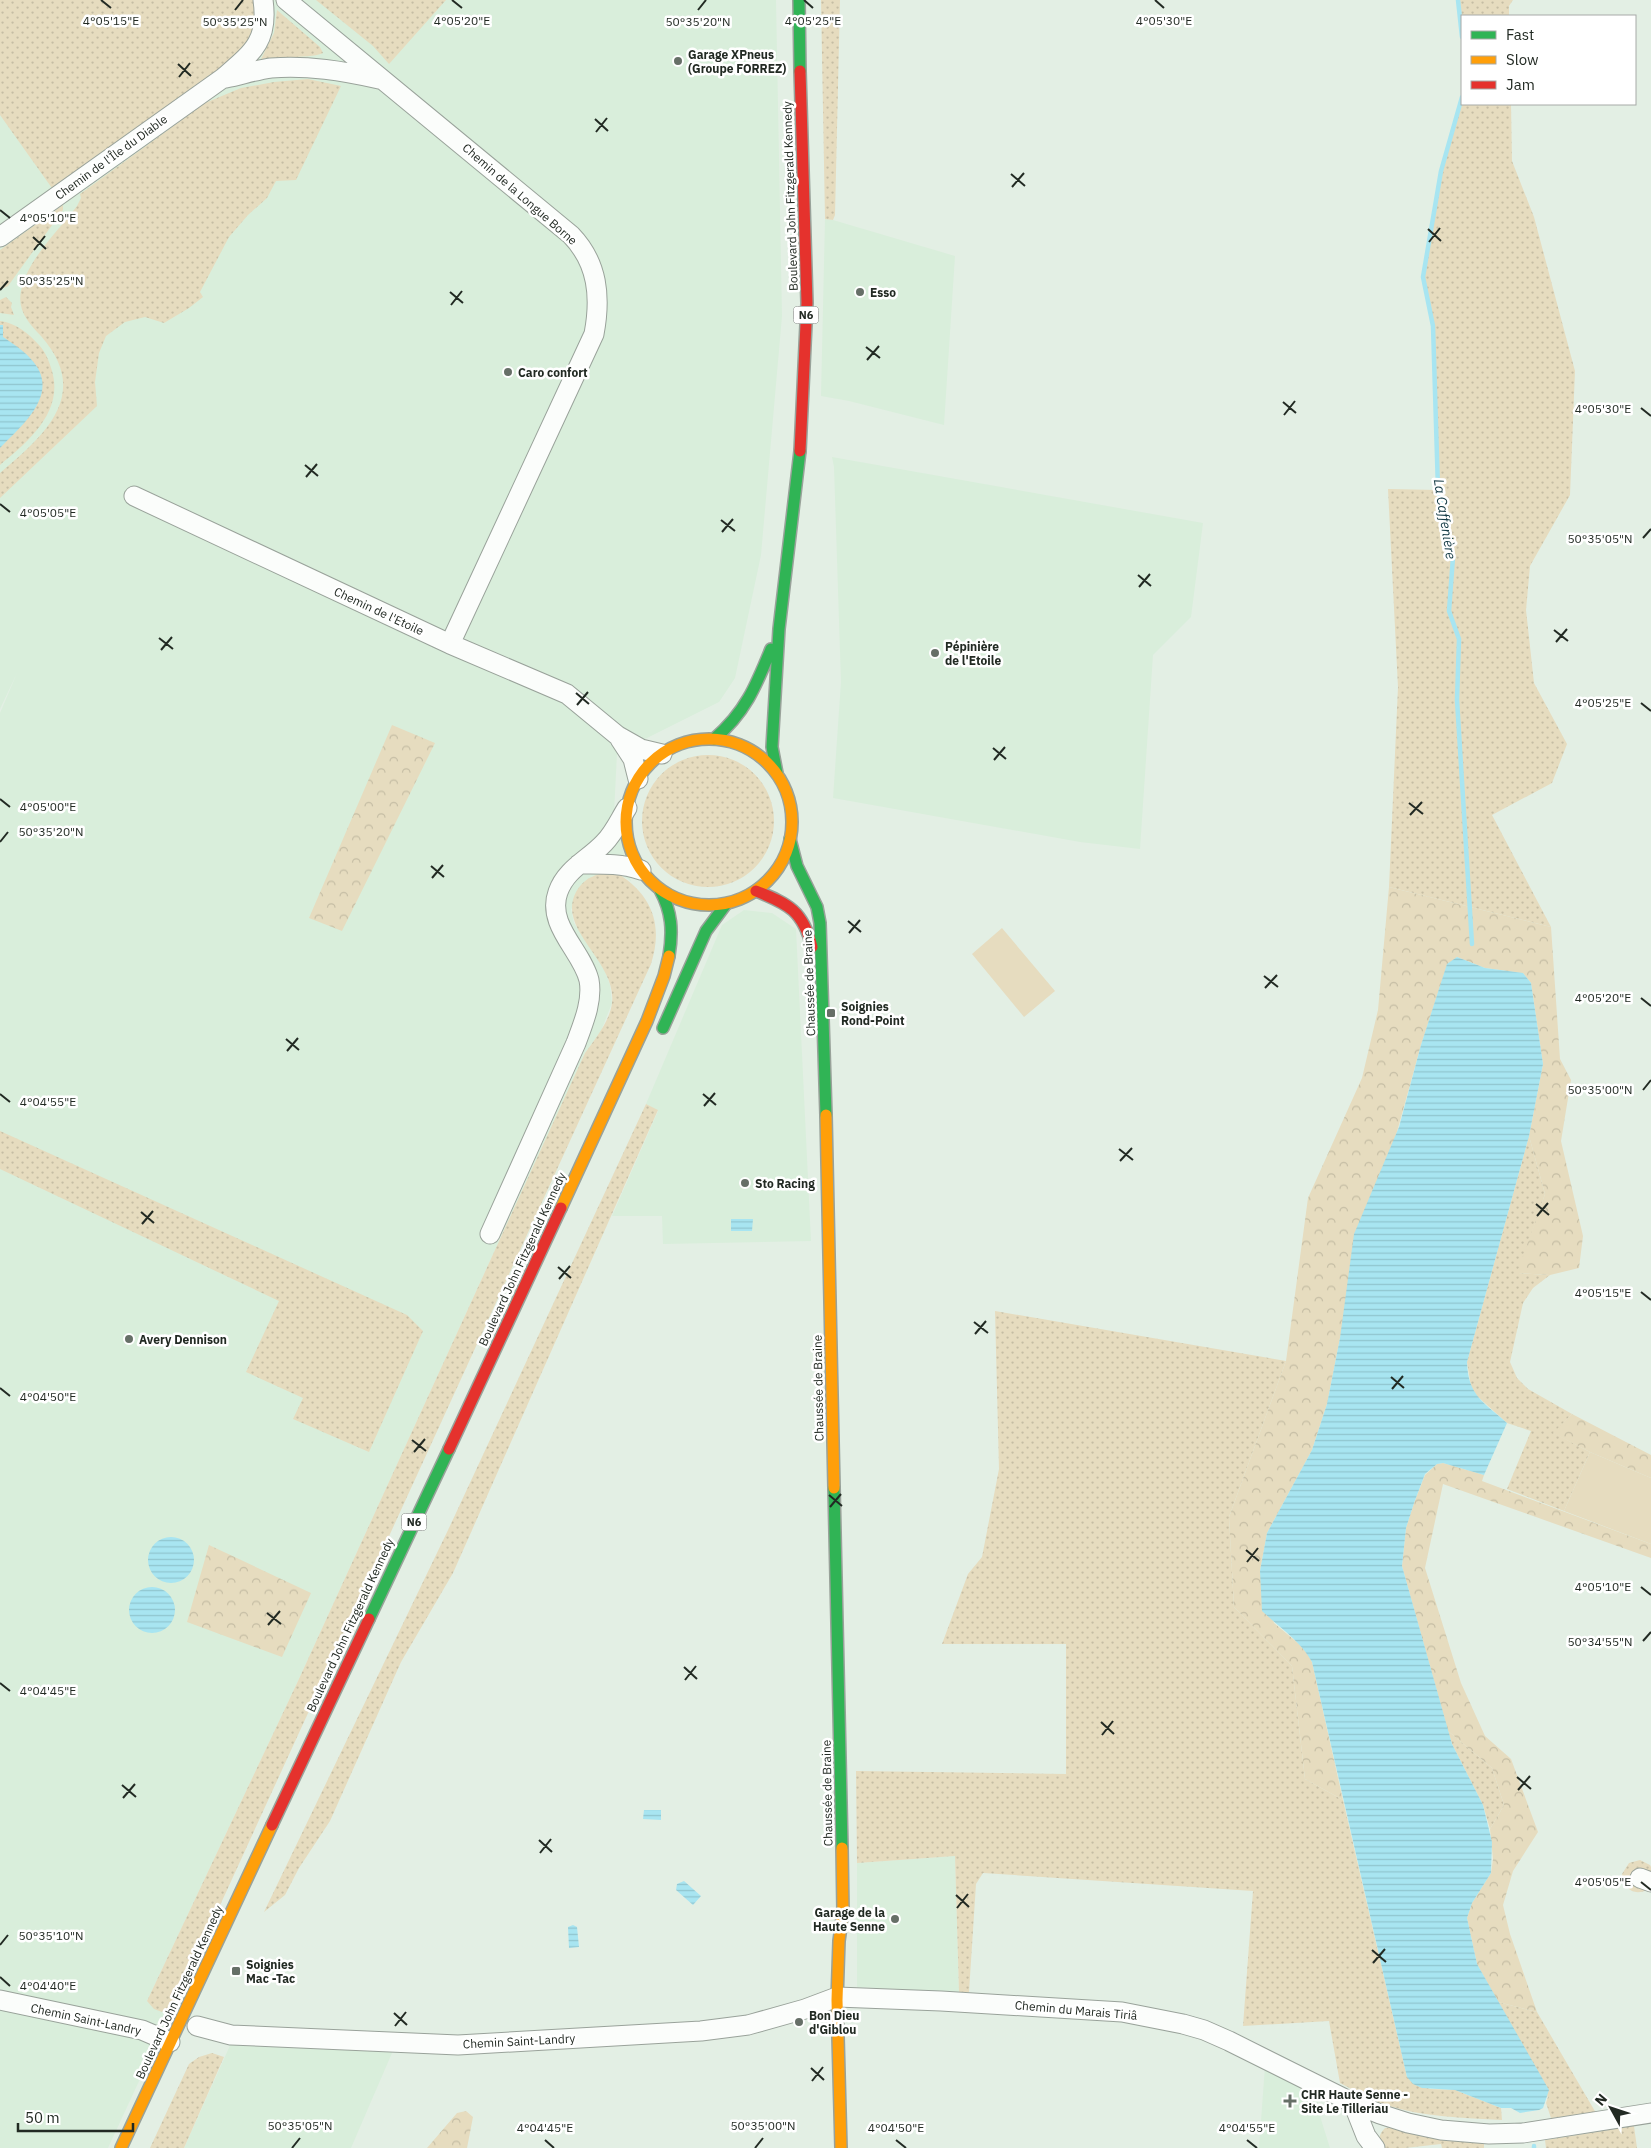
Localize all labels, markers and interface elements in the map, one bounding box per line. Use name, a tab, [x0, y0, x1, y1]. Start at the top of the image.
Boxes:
text: 4°05'15"E	[83, 13, 139, 28]
text: 4°05'20"E	[434, 13, 490, 28]
text: 4°05'25"E	[785, 13, 841, 28]
text: 4°05'30"E	[1136, 13, 1192, 28]
text: 50°35'25"N	[202, 14, 268, 29]
text: 50°35'20"N	[665, 14, 731, 29]
legend	[1461, 15, 1636, 105]
text: Fast	[1506, 25, 1534, 44]
place label: Garage XPneus (Groupe FORREZ)	[688, 47, 786, 76]
text: Slow	[1506, 50, 1539, 69]
marker: Garage XPneus (Groupe FORREZ)	[672, 55, 684, 67]
text: Jam	[1506, 75, 1535, 94]
street label: Boulevard John Fitzgerald Kennedy	[779, 101, 801, 291]
street label: Chemin de l'Île du Diable	[52, 111, 170, 203]
street label: Chemin de la Longue Borne	[460, 140, 581, 248]
text: 4°05'10"E	[20, 210, 76, 225]
text: 50°35'25"N	[18, 273, 84, 288]
place label: Esso	[870, 285, 896, 300]
marker: Esso	[854, 286, 866, 298]
road number: N6	[794, 306, 818, 324]
place label: Caro confort	[518, 365, 588, 380]
marker: Caro confort	[502, 366, 514, 378]
text: 4°05'30"E	[1575, 401, 1631, 416]
water label: La Caffenière	[1430, 478, 1460, 560]
text: 4°05'05"E	[20, 505, 76, 520]
text: 50°35'05"N	[1567, 531, 1633, 546]
street label: Chemin de l'Etoile	[332, 584, 427, 639]
place label: Pépinière de l'Etoile	[945, 639, 1001, 668]
marker: Pépinière de l'Etoile	[929, 647, 941, 659]
text: 4°05'25"E	[1575, 695, 1631, 710]
text: 4°05'00"E	[20, 799, 76, 814]
text: 50°35'20"N	[18, 824, 84, 839]
street label: Chaussée de Braine	[800, 929, 818, 1036]
text: 4°05'20"E	[1575, 990, 1631, 1005]
place label: Soignies Rond-Point	[841, 999, 905, 1028]
marker: Soignies Rond-Point	[825, 1007, 837, 1019]
text: 50°35'00"N	[1567, 1082, 1633, 1097]
text: 4°04'55"E	[20, 1094, 76, 1109]
street label: Boulevard John Fitzgerald Kennedy	[475, 1170, 569, 1348]
place label: Sto Racing	[755, 1176, 815, 1191]
marker: Sto Racing	[739, 1177, 751, 1189]
text: 4°05'15"E	[1575, 1285, 1631, 1300]
place label: Avery Dennison	[139, 1332, 227, 1347]
marker: Avery Dennison	[123, 1333, 135, 1345]
street label: Chaussée de Braine	[810, 1334, 826, 1441]
text: 4°04'50"E	[20, 1389, 76, 1404]
road number: N6	[402, 1514, 426, 1530]
street label: Boulevard John Fitzgerald Kennedy	[303, 1536, 397, 1714]
text: 4°05'10"E	[1575, 1579, 1631, 1594]
text: 50°34'55"N	[1567, 1634, 1633, 1649]
text: 4°04'45"E	[20, 1683, 76, 1698]
street label: Chaussée de Braine	[819, 1739, 835, 1846]
text: 4°05'05"E	[1575, 1874, 1631, 1889]
street label: Boulevard John Fitzgerald Kennedy	[132, 1903, 226, 2081]
place label: Garage de la Haute Senne	[813, 1905, 885, 1934]
marker: Garage de la Haute Senne	[889, 1913, 901, 1925]
text: 50°35'10"N	[18, 1928, 84, 1943]
place label: Soignies Mac -Tac	[246, 1957, 295, 1986]
marker: Soignies Mac -Tac	[230, 1965, 242, 1977]
text: 4°04'40"E	[20, 1978, 76, 1993]
street label: Chemin du Marais Tiriâ	[1014, 1997, 1138, 2023]
street label: Chemin Saint-Landry	[29, 2000, 143, 2038]
place label: Bon Dieu d'Giblou	[809, 2008, 859, 2037]
marker: Bon Dieu d'Giblou	[793, 2016, 805, 2028]
street label: Chemin Saint-Landry	[462, 2031, 576, 2051]
north arrow	[1586, 2083, 1636, 2133]
place label: CHR Haute Senne - Site Le Tilleriau	[1301, 2087, 1408, 2116]
text: N	[1591, 2090, 1611, 2109]
marker: CHR Haute Senne - Site Le Tilleriau	[1283, 2094, 1297, 2108]
scale bar	[18, 2100, 132, 2132]
text: 50 m	[25, 2108, 60, 2127]
text: 50°35'05"N	[267, 2118, 333, 2133]
text: 50°35'00"N	[730, 2118, 796, 2133]
text: 4°04'45"E	[517, 2120, 573, 2135]
text: 4°04'50"E	[868, 2120, 924, 2135]
text: 4°04'55"E	[1219, 2120, 1275, 2135]

